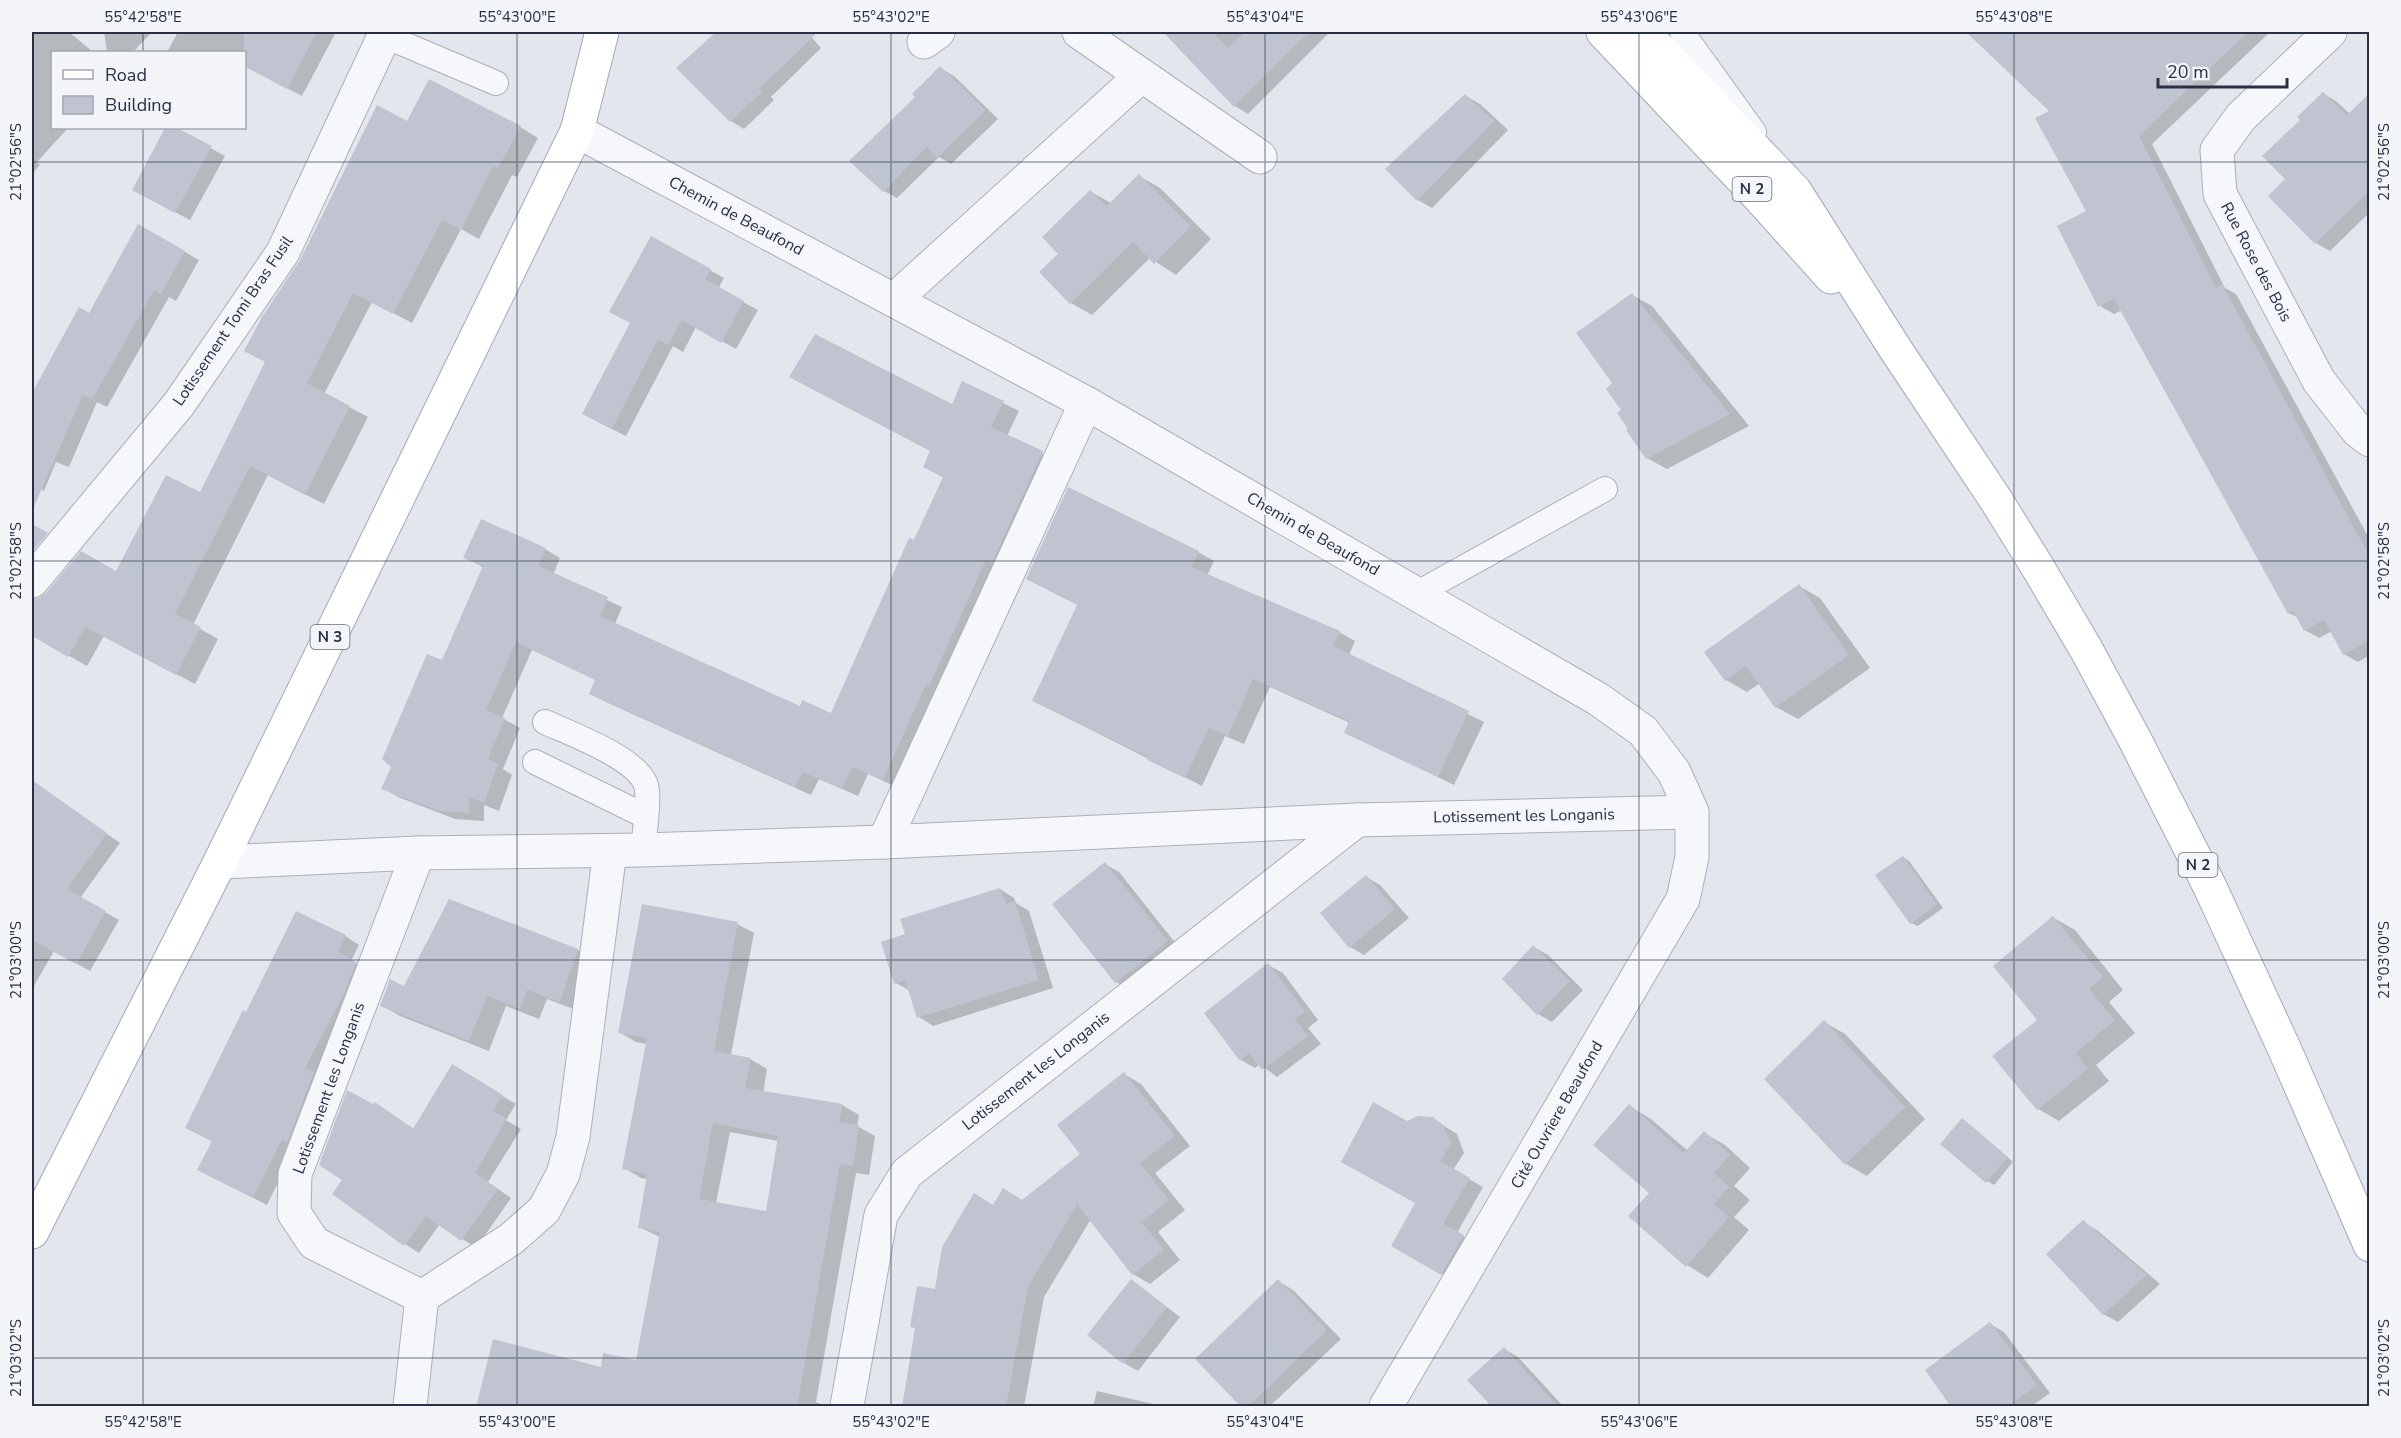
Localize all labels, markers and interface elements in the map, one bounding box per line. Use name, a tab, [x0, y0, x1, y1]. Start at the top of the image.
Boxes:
text: 55°42'58"E	[104, 7, 182, 27]
text: 55°43'00"E	[478, 7, 556, 27]
text: 55°43'02"E	[852, 7, 930, 27]
text: 55°43'04"E	[1226, 7, 1304, 27]
text: 55°43'06"E	[1600, 7, 1678, 27]
text: 55°43'08"E	[1975, 7, 2053, 27]
legend	[51, 51, 246, 129]
scale bar	[2158, 51, 2287, 89]
text: 20 m	[2167, 60, 2209, 84]
text: Road	[105, 63, 147, 87]
text: Building	[105, 93, 172, 117]
text: 21°02'56"S	[6, 123, 26, 201]
text: 21°02'56"S	[2374, 123, 2394, 201]
street label: Chemin de Beaufond	[665, 171, 807, 261]
road number: N 2	[1732, 177, 1772, 201]
street label: Rue Rose des Bois	[2215, 198, 2297, 326]
street label: Lotissement Tomi Bras Fusil	[168, 231, 298, 410]
street label: Chemin de Beaufond	[1242, 487, 1384, 581]
text: 21°02'58"S	[6, 522, 26, 600]
text: 21°02'58"S	[2374, 522, 2394, 600]
road number: N 3	[310, 625, 350, 649]
street label: Lotissement les Longanis	[1433, 803, 1615, 829]
road number: N 2	[2178, 853, 2218, 877]
text: 21°03'00"S	[6, 921, 26, 999]
text: 21°03'00"S	[2374, 921, 2394, 999]
street label: Lotissement les Longanis	[288, 999, 370, 1177]
street label: Lotissement les Longanis	[958, 1006, 1114, 1136]
street label: Cité Ouvriere Beaufond	[1506, 1037, 1608, 1193]
text: 21°03'02"S	[6, 1319, 26, 1397]
text: 21°03'02"S	[2374, 1319, 2394, 1397]
text: 55°42'58"E	[104, 1412, 182, 1432]
text: 55°43'00"E	[478, 1412, 556, 1432]
text: 55°43'02"E	[852, 1412, 930, 1432]
text: 55°43'04"E	[1226, 1412, 1304, 1432]
text: 55°43'06"E	[1600, 1412, 1678, 1432]
text: 55°43'08"E	[1975, 1412, 2053, 1432]

